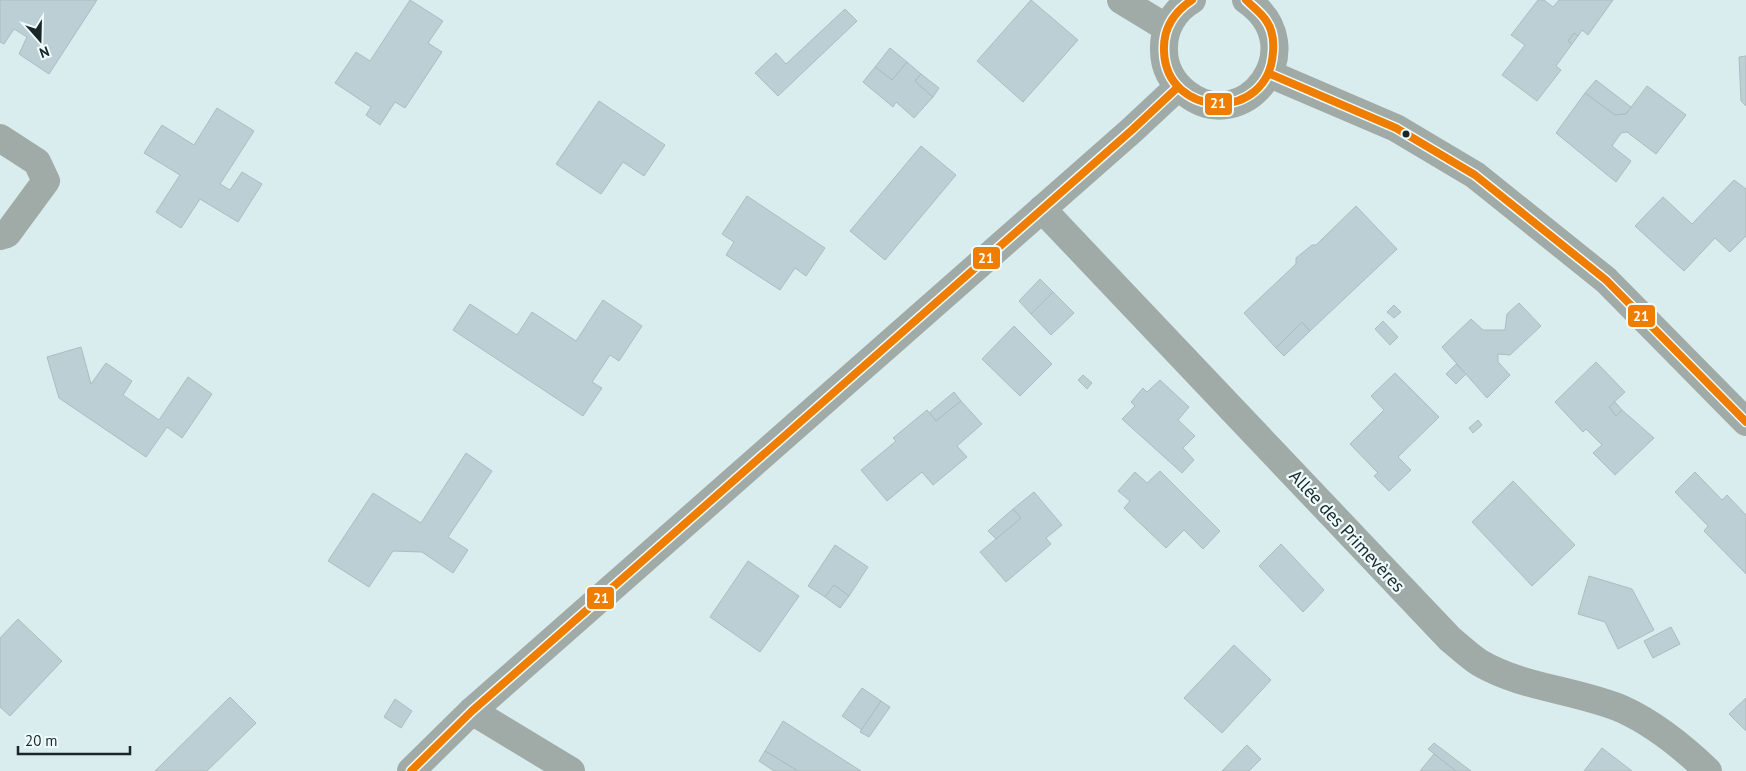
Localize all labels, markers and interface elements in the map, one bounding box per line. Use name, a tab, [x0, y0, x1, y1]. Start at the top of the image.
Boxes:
north arrow	[15, 15, 65, 65]
text: N	[37, 42, 52, 62]
line badge: 21	[1204, 92, 1233, 116]
text: 21	[1210, 94, 1226, 112]
unlabelled marker	[1401, 129, 1411, 139]
line badge: 21	[972, 246, 1001, 270]
text: 21	[978, 249, 994, 267]
line badge: 21	[1627, 304, 1656, 328]
text: 21	[1633, 307, 1649, 325]
street label: Allée des Primevères	[1285, 465, 1410, 597]
line badge: 21	[586, 586, 615, 610]
text: 21	[593, 589, 609, 607]
scale bar	[18, 724, 130, 756]
text: 20 m	[25, 731, 58, 750]

